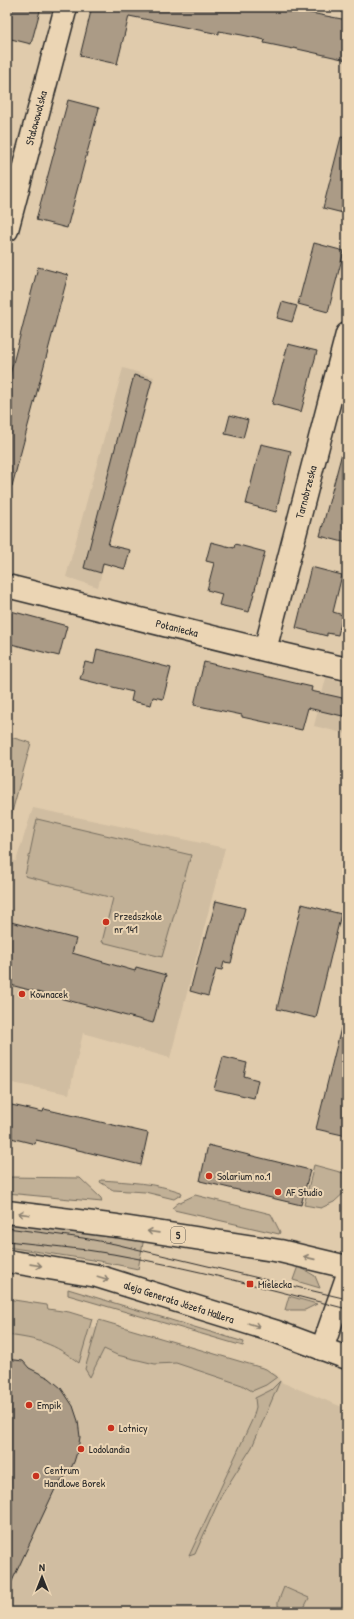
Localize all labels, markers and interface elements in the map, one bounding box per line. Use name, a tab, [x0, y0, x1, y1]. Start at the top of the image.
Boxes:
street label: Stalowowolska	[22, 89, 50, 147]
street label: Tarnobrzeska	[292, 463, 320, 520]
street label: Połaniecka	[154, 616, 200, 640]
place label: Przedszkole nr 141	[114, 909, 163, 936]
marker: Przedszkole nr 141	[101, 917, 111, 927]
place label: Kownacek	[30, 987, 68, 1001]
marker: Kownacek	[17, 989, 27, 999]
place label: Solarium no.1	[217, 1169, 271, 1183]
marker: Solarium no.1	[204, 1171, 214, 1181]
place label: AF Studio	[286, 1185, 323, 1199]
marker: AF Studio	[273, 1187, 283, 1197]
one-way arrow	[18, 1210, 31, 1218]
road number: 5	[171, 1227, 185, 1243]
one-way arrow	[147, 1228, 160, 1236]
one-way arrow	[303, 1253, 316, 1261]
one-way arrow	[29, 1261, 42, 1269]
one-way arrow	[97, 1274, 109, 1282]
place label: Mielecka	[258, 1277, 293, 1291]
street label: aleja Generała Józefa Hallera	[122, 1278, 237, 1327]
marker: Mielecka	[245, 1279, 255, 1289]
one-way arrow	[247, 1322, 260, 1329]
place label: Empik	[37, 1398, 62, 1412]
marker: Empik	[24, 1400, 34, 1410]
place label: Lotnicy	[119, 1421, 148, 1435]
marker: Lotnicy	[106, 1423, 116, 1433]
place label: Lodolandia	[89, 1442, 130, 1456]
marker: Lodolandia	[76, 1444, 86, 1454]
place label: Centrum Handlowe Borek	[44, 1463, 106, 1490]
marker: Centrum Handlowe Borek	[31, 1471, 41, 1481]
north arrow	[22, 1557, 62, 1597]
text: N	[39, 1560, 45, 1574]

